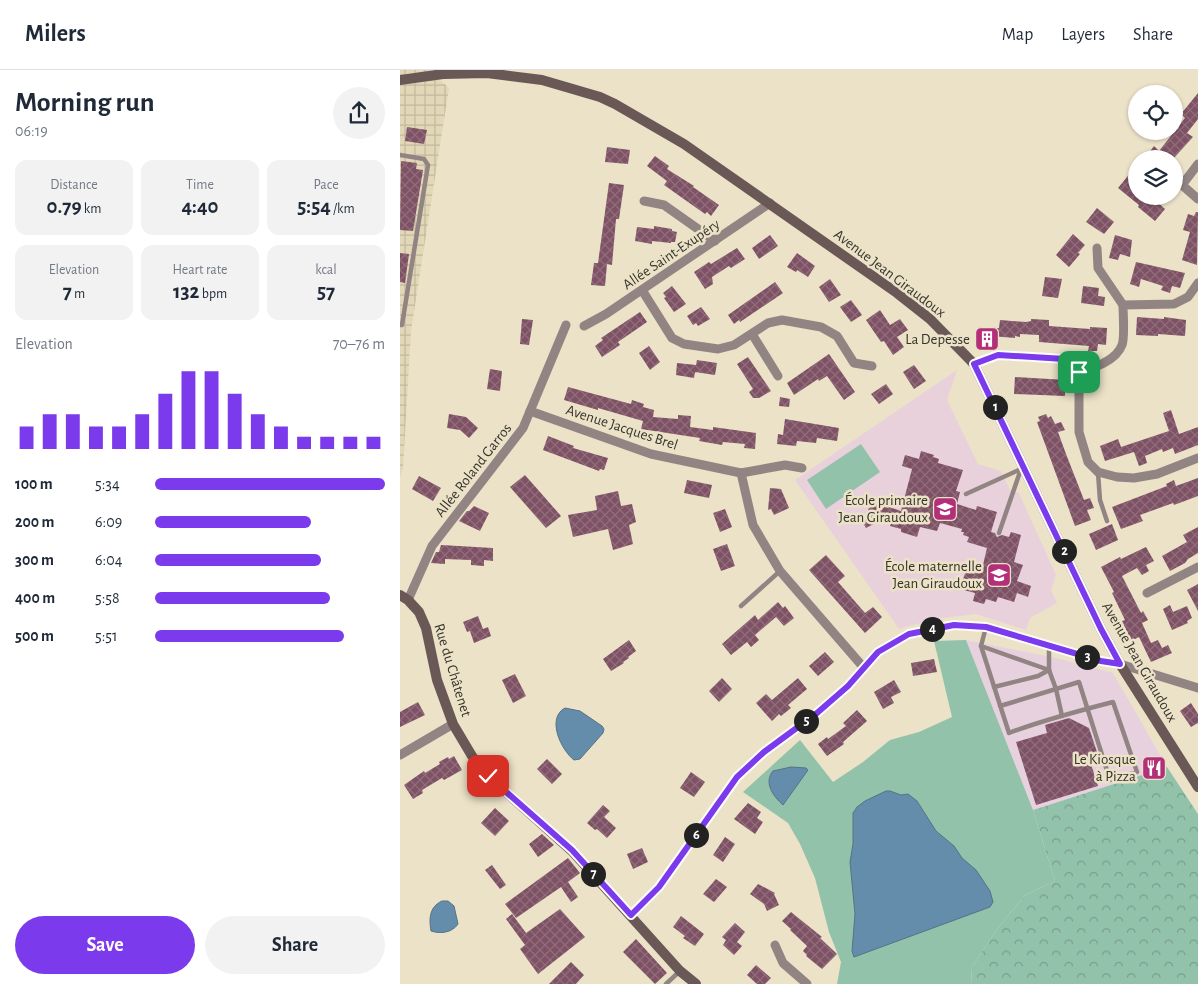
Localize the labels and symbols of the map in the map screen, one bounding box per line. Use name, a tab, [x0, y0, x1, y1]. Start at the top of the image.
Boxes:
street label: Allée Saint-Exupéry	[620, 216, 723, 292]
street label: Avenue Jean Giraudoux	[831, 227, 949, 320]
building icon: La Depesse	[974, 326, 1000, 352]
place label: La Depesse	[905, 332, 970, 347]
pin	[1058, 351, 1100, 393]
pin: 1	[982, 394, 1008, 420]
street label: Avenue Jacques Brel	[564, 402, 680, 453]
street label: Allée Roland Garros	[432, 421, 514, 520]
place label: École primaire Jean Giraudoux	[839, 491, 928, 525]
school or university icon: École primaire Jean Giraudoux	[932, 496, 958, 522]
pin: 2	[1052, 538, 1076, 564]
place label: École maternelle Jean Giraudoux	[885, 557, 982, 591]
school or university icon: École maternelle Jean Giraudoux	[986, 562, 1012, 588]
street label: Avenue Jean Giraudoux	[1099, 600, 1180, 725]
pin: 4	[920, 616, 944, 642]
street label: Rue du Châtenet	[431, 622, 474, 719]
pin: 3	[1074, 644, 1100, 670]
pin: 5	[794, 708, 818, 734]
place label: Le Kiosque à Pizza	[1074, 752, 1136, 784]
pin	[467, 755, 509, 797]
restaurant icon: Le Kiosque à Pizza	[1141, 755, 1167, 781]
pin: 6	[684, 822, 708, 848]
pin: 7	[580, 862, 606, 886]

